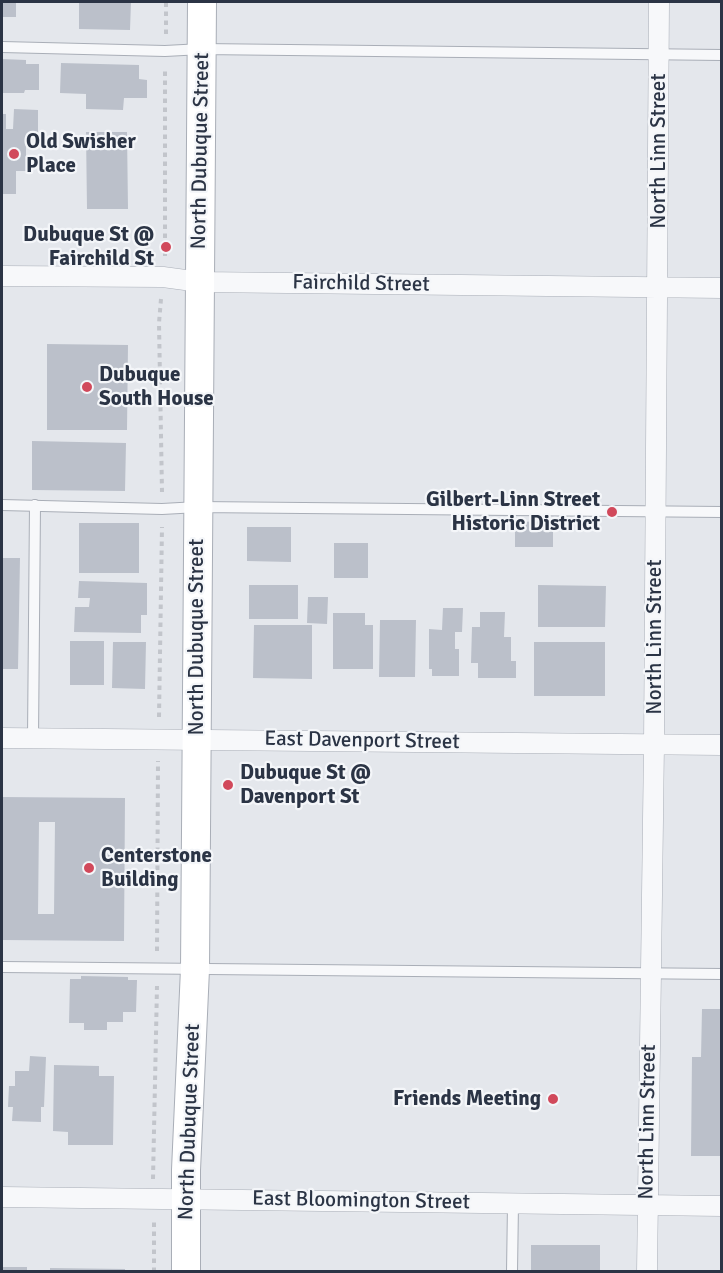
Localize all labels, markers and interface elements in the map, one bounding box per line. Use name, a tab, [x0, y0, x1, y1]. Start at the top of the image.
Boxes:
street label: North Dubuque Street	[187, 52, 215, 250]
street label: North Linn Street	[646, 73, 672, 229]
place label: Old Swisher Place	[26, 129, 136, 179]
marker: Old Swisher Place	[7, 147, 21, 161]
place label: Dubuque St @ Fairchild St	[23, 222, 154, 272]
marker: Dubuque St @ Fairchild St	[159, 240, 173, 254]
street label: Fairchild Street	[292, 270, 430, 298]
place label: Dubuque South House	[99, 362, 214, 412]
marker: Dubuque South House	[80, 380, 94, 394]
place label: Gilbert-Linn Street Historic District	[426, 487, 600, 537]
marker: Gilbert-Linn Street Historic District	[605, 505, 619, 519]
street label: North Dubuque Street	[184, 539, 210, 735]
street label: North Linn Street	[642, 559, 668, 715]
street label: East Davenport Street	[264, 727, 460, 755]
place label: Dubuque St @ Davenport St	[240, 760, 371, 810]
marker: Dubuque St @ Davenport St	[221, 778, 235, 792]
place label: Centerstone Building	[101, 843, 212, 893]
marker: Centerstone Building	[82, 861, 96, 875]
street label: North Dubuque Street	[174, 1023, 206, 1221]
street label: North Linn Street	[634, 1044, 662, 1200]
place label: Friends Meeting	[393, 1086, 541, 1112]
marker: Friends Meeting	[546, 1092, 560, 1106]
street label: East Bloomington Street	[252, 1187, 470, 1215]

